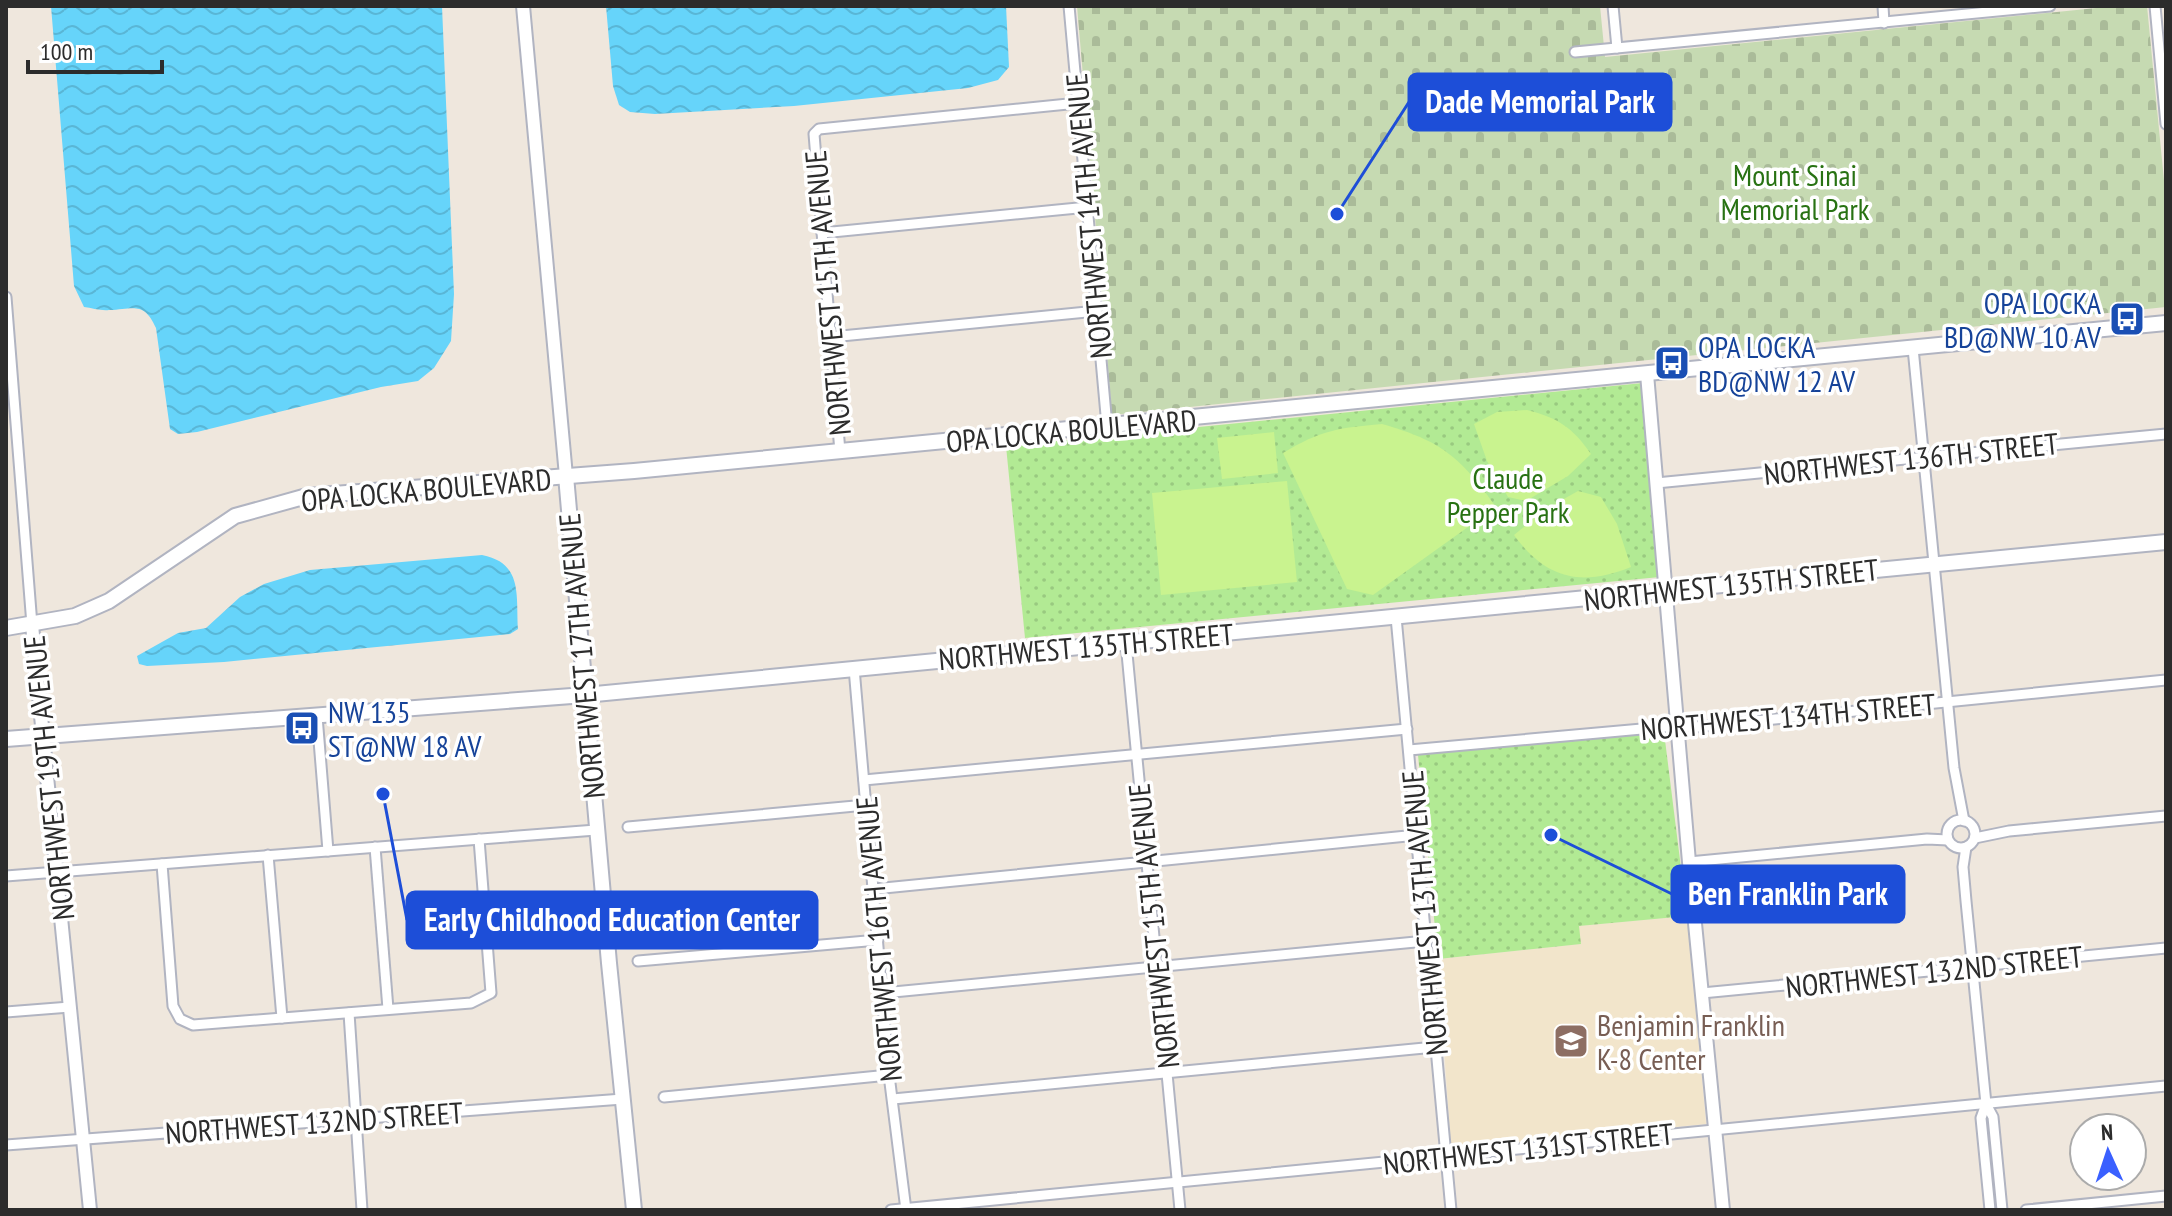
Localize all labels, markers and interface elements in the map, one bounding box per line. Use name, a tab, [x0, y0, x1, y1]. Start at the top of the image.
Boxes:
scale bar	[28, 24, 162, 74]
text: 100 m	[40, 36, 93, 67]
street label: NORTHWEST 14TH AVENUE	[1056, 72, 1120, 360]
callout: Dade Memorial Park	[1409, 74, 1671, 130]
text: Dade Memorial Park	[1425, 80, 1656, 122]
street label: NORTHWEST 15TH AVENUE	[795, 149, 859, 437]
park label: Mount Sinai Memorial Park	[1721, 155, 1870, 228]
place label: OPA LOCKA BD@NW 10 AV	[1944, 283, 2102, 356]
bus stop icon: OPA LOCKA BD@NW 10 AV	[2108, 300, 2146, 338]
place label: OPA LOCKA BD@NW 12 AV	[1698, 327, 1855, 400]
bus stop icon: OPA LOCKA BD@NW 12 AV	[1653, 344, 1691, 382]
street label: OPA LOCKA BOULEVARD	[944, 400, 1198, 460]
street label: NORTHWEST 136TH STREET	[1762, 423, 2060, 493]
park label: Claude Pepper Park	[1447, 458, 1570, 531]
street label: OPA LOCKA BOULEVARD	[299, 459, 553, 519]
street label: NORTHWEST 17TH AVENUE	[549, 512, 613, 800]
street label: NORTHWEST 135TH STREET	[1582, 549, 1880, 619]
street label: NORTHWEST 135TH STREET	[937, 614, 1235, 678]
street label: NORTHWEST 19TH AVENUE	[14, 634, 82, 922]
street label: NORTHWEST 134TH STREET	[1639, 684, 1937, 748]
place label: NW 135 ST@NW 18 AV	[328, 692, 482, 765]
bus stop icon: NW 135 ST@NW 18 AV	[283, 709, 321, 747]
street label: NORTHWEST 13TH AVENUE	[1392, 769, 1456, 1057]
street label: NORTHWEST 15TH AVENUE	[1119, 782, 1187, 1070]
street label: NORTHWEST 16TH AVENUE	[846, 795, 910, 1083]
callout: Ben Franklin Park	[1672, 866, 1904, 922]
text: Ben Franklin Park	[1688, 872, 1889, 914]
callout: Early Childhood Education Center	[407, 892, 817, 948]
text: Early Childhood Education Center	[424, 898, 801, 940]
street label: NORTHWEST 132ND STREET	[1784, 936, 2084, 1006]
place label: Benjamin Franklin K-8 Center	[1597, 1005, 1785, 1078]
school or university icon: Benjamin Franklin K-8 Center	[1552, 1022, 1590, 1060]
street label: NORTHWEST 132ND STREET	[164, 1092, 464, 1152]
north arrow	[2068, 1112, 2148, 1192]
street label: NORTHWEST 131ST STREET	[1381, 1113, 1675, 1183]
text: N	[2100, 1118, 2114, 1146]

